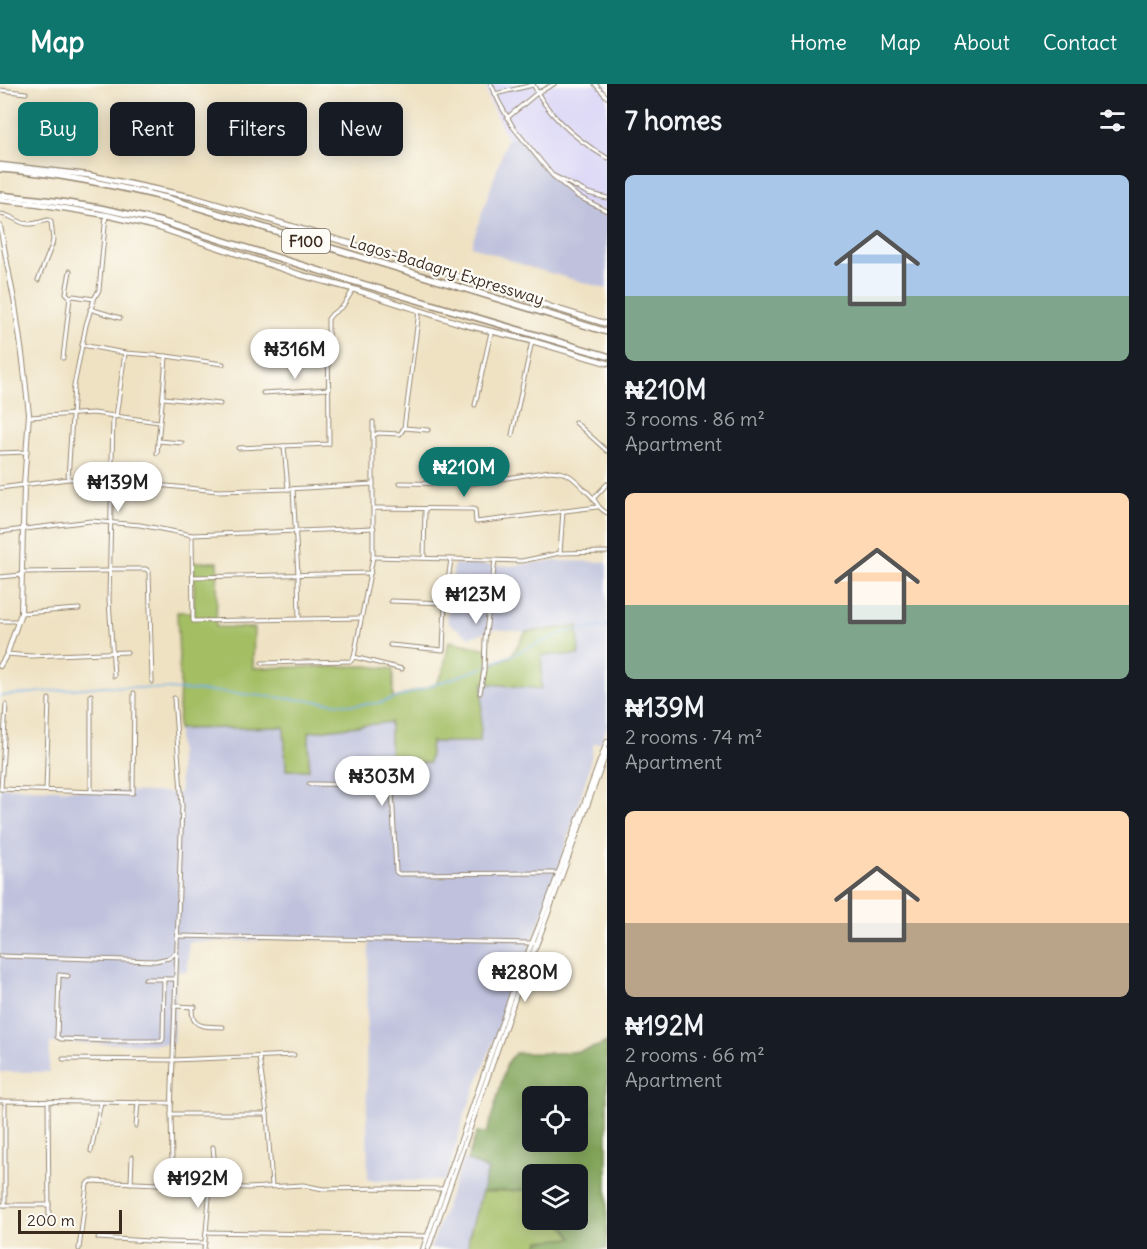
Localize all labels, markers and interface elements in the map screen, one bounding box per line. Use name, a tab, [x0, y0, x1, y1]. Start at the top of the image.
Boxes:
text: Map	[30, 24, 84, 60]
text: Home	[790, 29, 847, 56]
text: Map	[880, 29, 921, 56]
text: About	[954, 29, 1010, 56]
text: Contact	[1043, 29, 1117, 56]
chip: Buy	[18, 102, 98, 156]
chip: Rent	[110, 102, 195, 156]
chip: Filters	[207, 102, 307, 156]
chip: New	[319, 102, 403, 156]
text: 7 homes	[625, 104, 722, 137]
icon: filters	[1096, 104, 1129, 137]
icon: home	[823, 214, 931, 322]
road number: F100	[282, 229, 330, 253]
street label: Lagos-Badagry Expressway	[347, 231, 547, 309]
pin: ₦316M	[253, 329, 337, 380]
text: ₦316M	[264, 336, 326, 361]
text: ₦210M	[625, 373, 707, 406]
text: 3 rooms · 86 m²	[625, 406, 765, 431]
text: Apartment	[625, 431, 722, 456]
pin: ₦210M	[422, 447, 506, 498]
text: ₦210M	[433, 454, 495, 479]
pin: ₦139M	[76, 462, 160, 513]
text: ₦139M	[87, 469, 149, 494]
icon: home	[823, 532, 931, 640]
pin: ₦123M	[434, 574, 518, 625]
text: ₦123M	[446, 581, 506, 606]
text: ₦139M	[625, 691, 705, 724]
text: 2 rooms · 74 m²	[625, 724, 762, 749]
text: Apartment	[625, 749, 722, 774]
pin: ₦303M	[340, 756, 424, 807]
text: ₦303M	[349, 763, 415, 788]
icon: home	[823, 850, 931, 958]
pin: ₦280M	[483, 952, 567, 1003]
text: ₦280M	[492, 959, 558, 984]
text: ₦192M	[625, 1009, 704, 1042]
text: 2 rooms · 66 m²	[625, 1042, 765, 1067]
text: Apartment	[625, 1067, 722, 1092]
map controls	[522, 1086, 588, 1230]
button: locate	[522, 1086, 588, 1152]
pin: ₦192M	[156, 1158, 240, 1209]
button: layers	[522, 1164, 588, 1230]
text: ₦192M	[167, 1165, 229, 1190]
scale bar	[18, 1207, 122, 1234]
text: 200 m	[27, 1210, 75, 1230]

